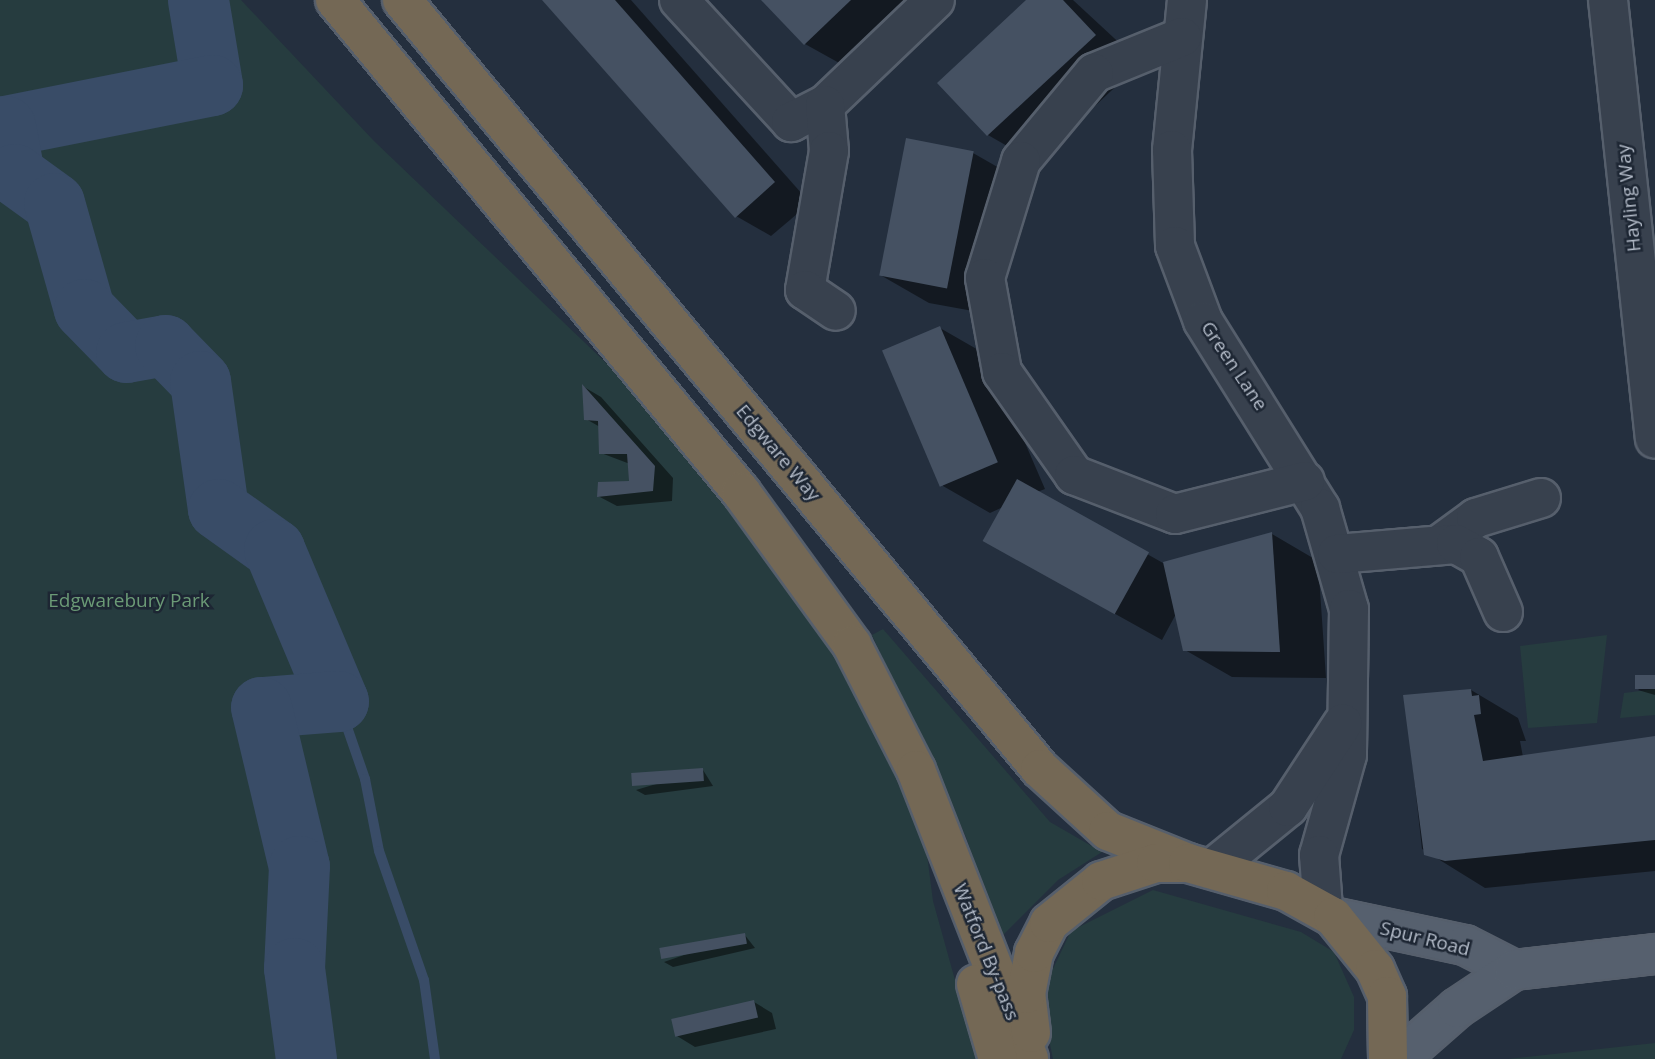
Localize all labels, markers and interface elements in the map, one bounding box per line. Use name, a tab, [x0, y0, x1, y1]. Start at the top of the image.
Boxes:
street label: Hayling Way	[1612, 143, 1646, 253]
street label: Green Lane	[1196, 317, 1272, 415]
street label: Edgware Way	[731, 400, 825, 506]
park label: Edgwarebury Park	[48, 590, 210, 612]
street label: Watford By-pass	[948, 880, 1024, 1024]
street label: Spur Road	[1378, 917, 1472, 961]

